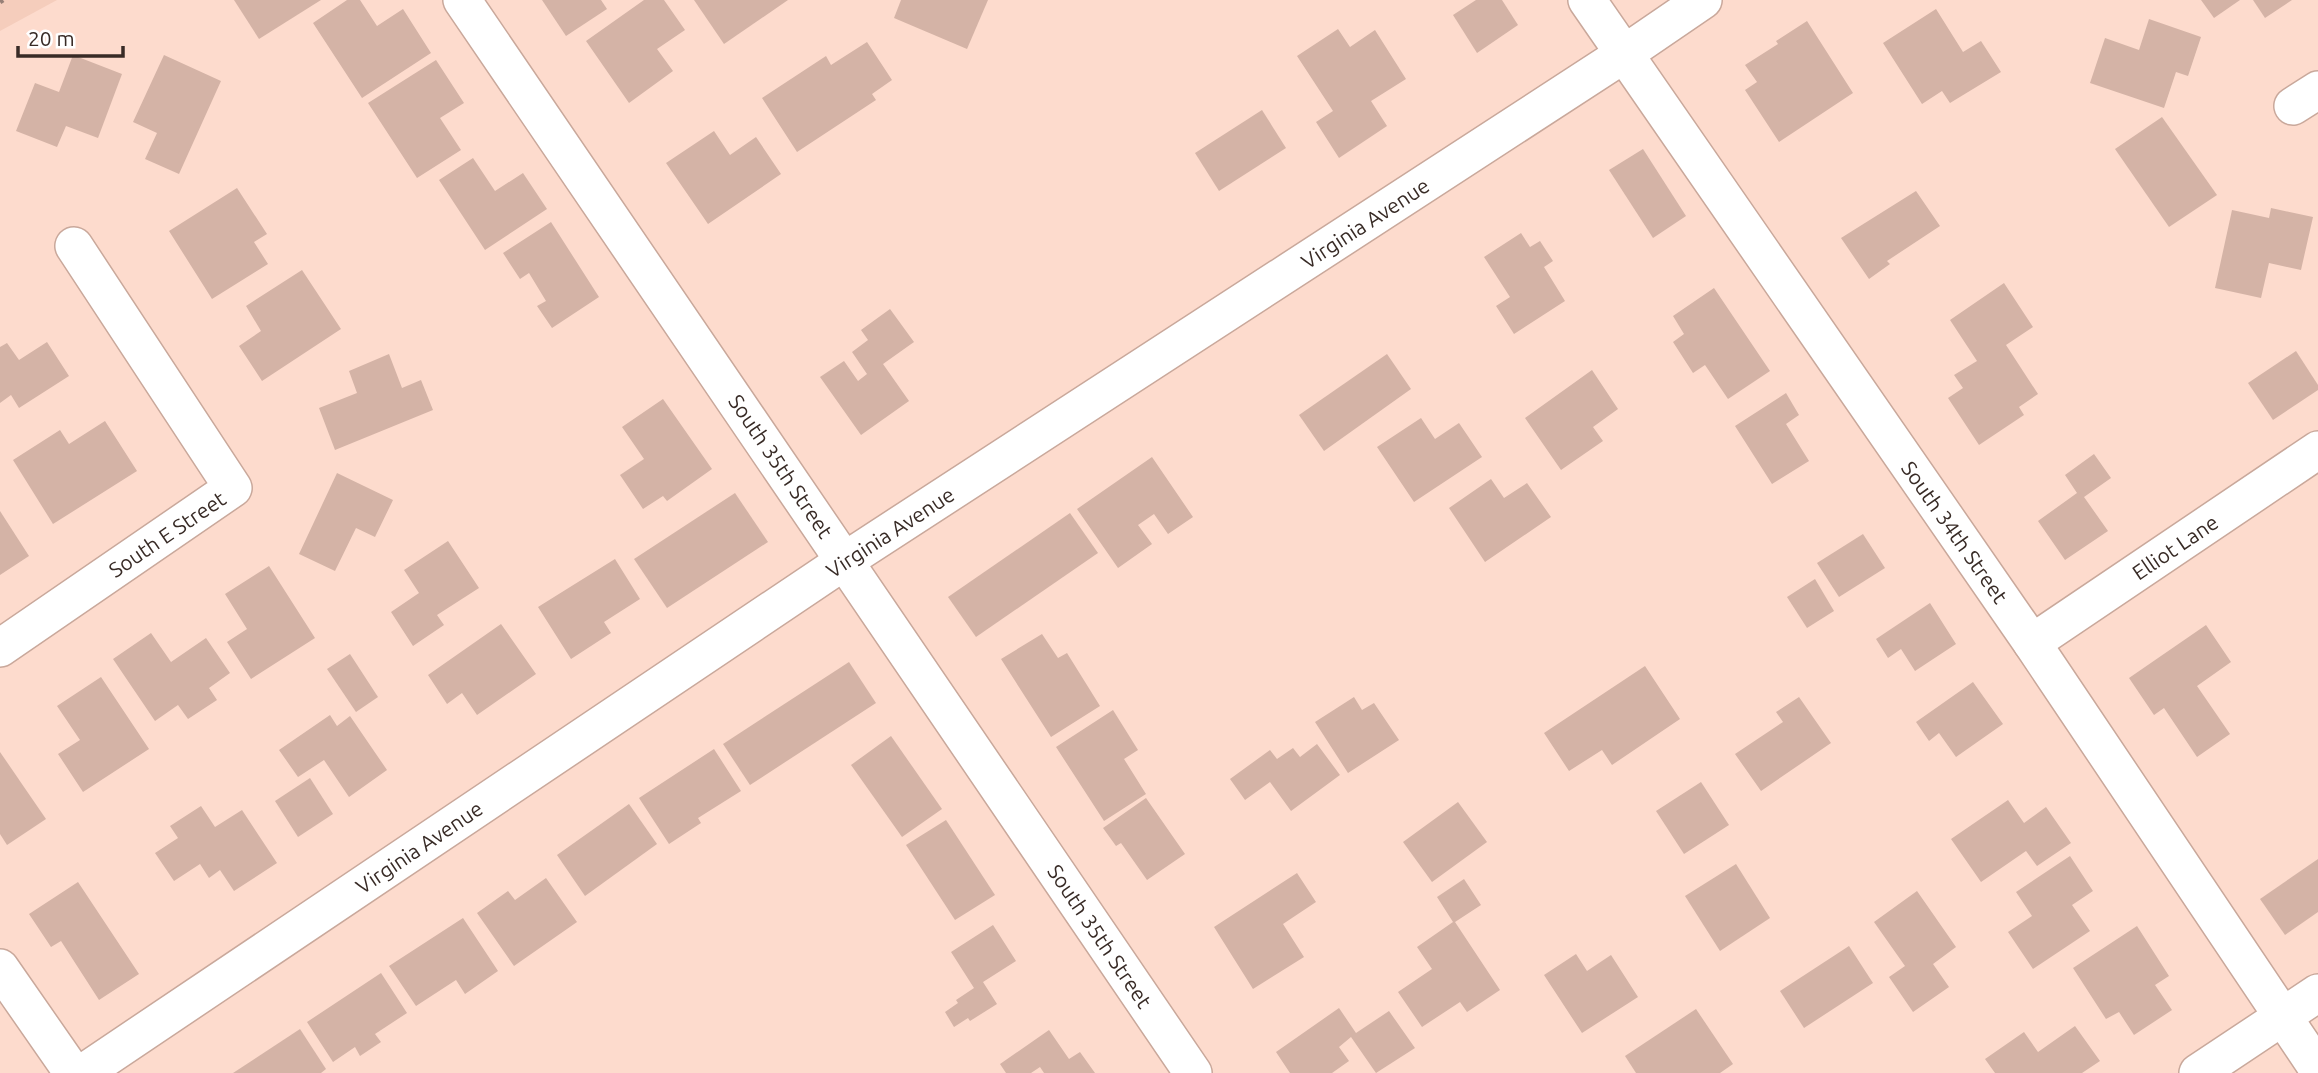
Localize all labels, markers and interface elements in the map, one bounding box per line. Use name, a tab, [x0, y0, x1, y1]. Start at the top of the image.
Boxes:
scale bar	[18, 14, 122, 58]
text: 20 m	[28, 26, 75, 50]
street label: Virginia Avenue	[1297, 173, 1433, 273]
street label: South 35th Street	[724, 390, 838, 542]
street label: South 34th Street	[1897, 456, 2013, 608]
street label: Virginia Avenue	[822, 482, 958, 582]
street label: South E Street	[104, 486, 230, 582]
street label: Elliot Lane	[2128, 510, 2222, 584]
street label: Virginia Avenue	[351, 796, 487, 898]
street label: South 35th Street	[1043, 860, 1157, 1012]

